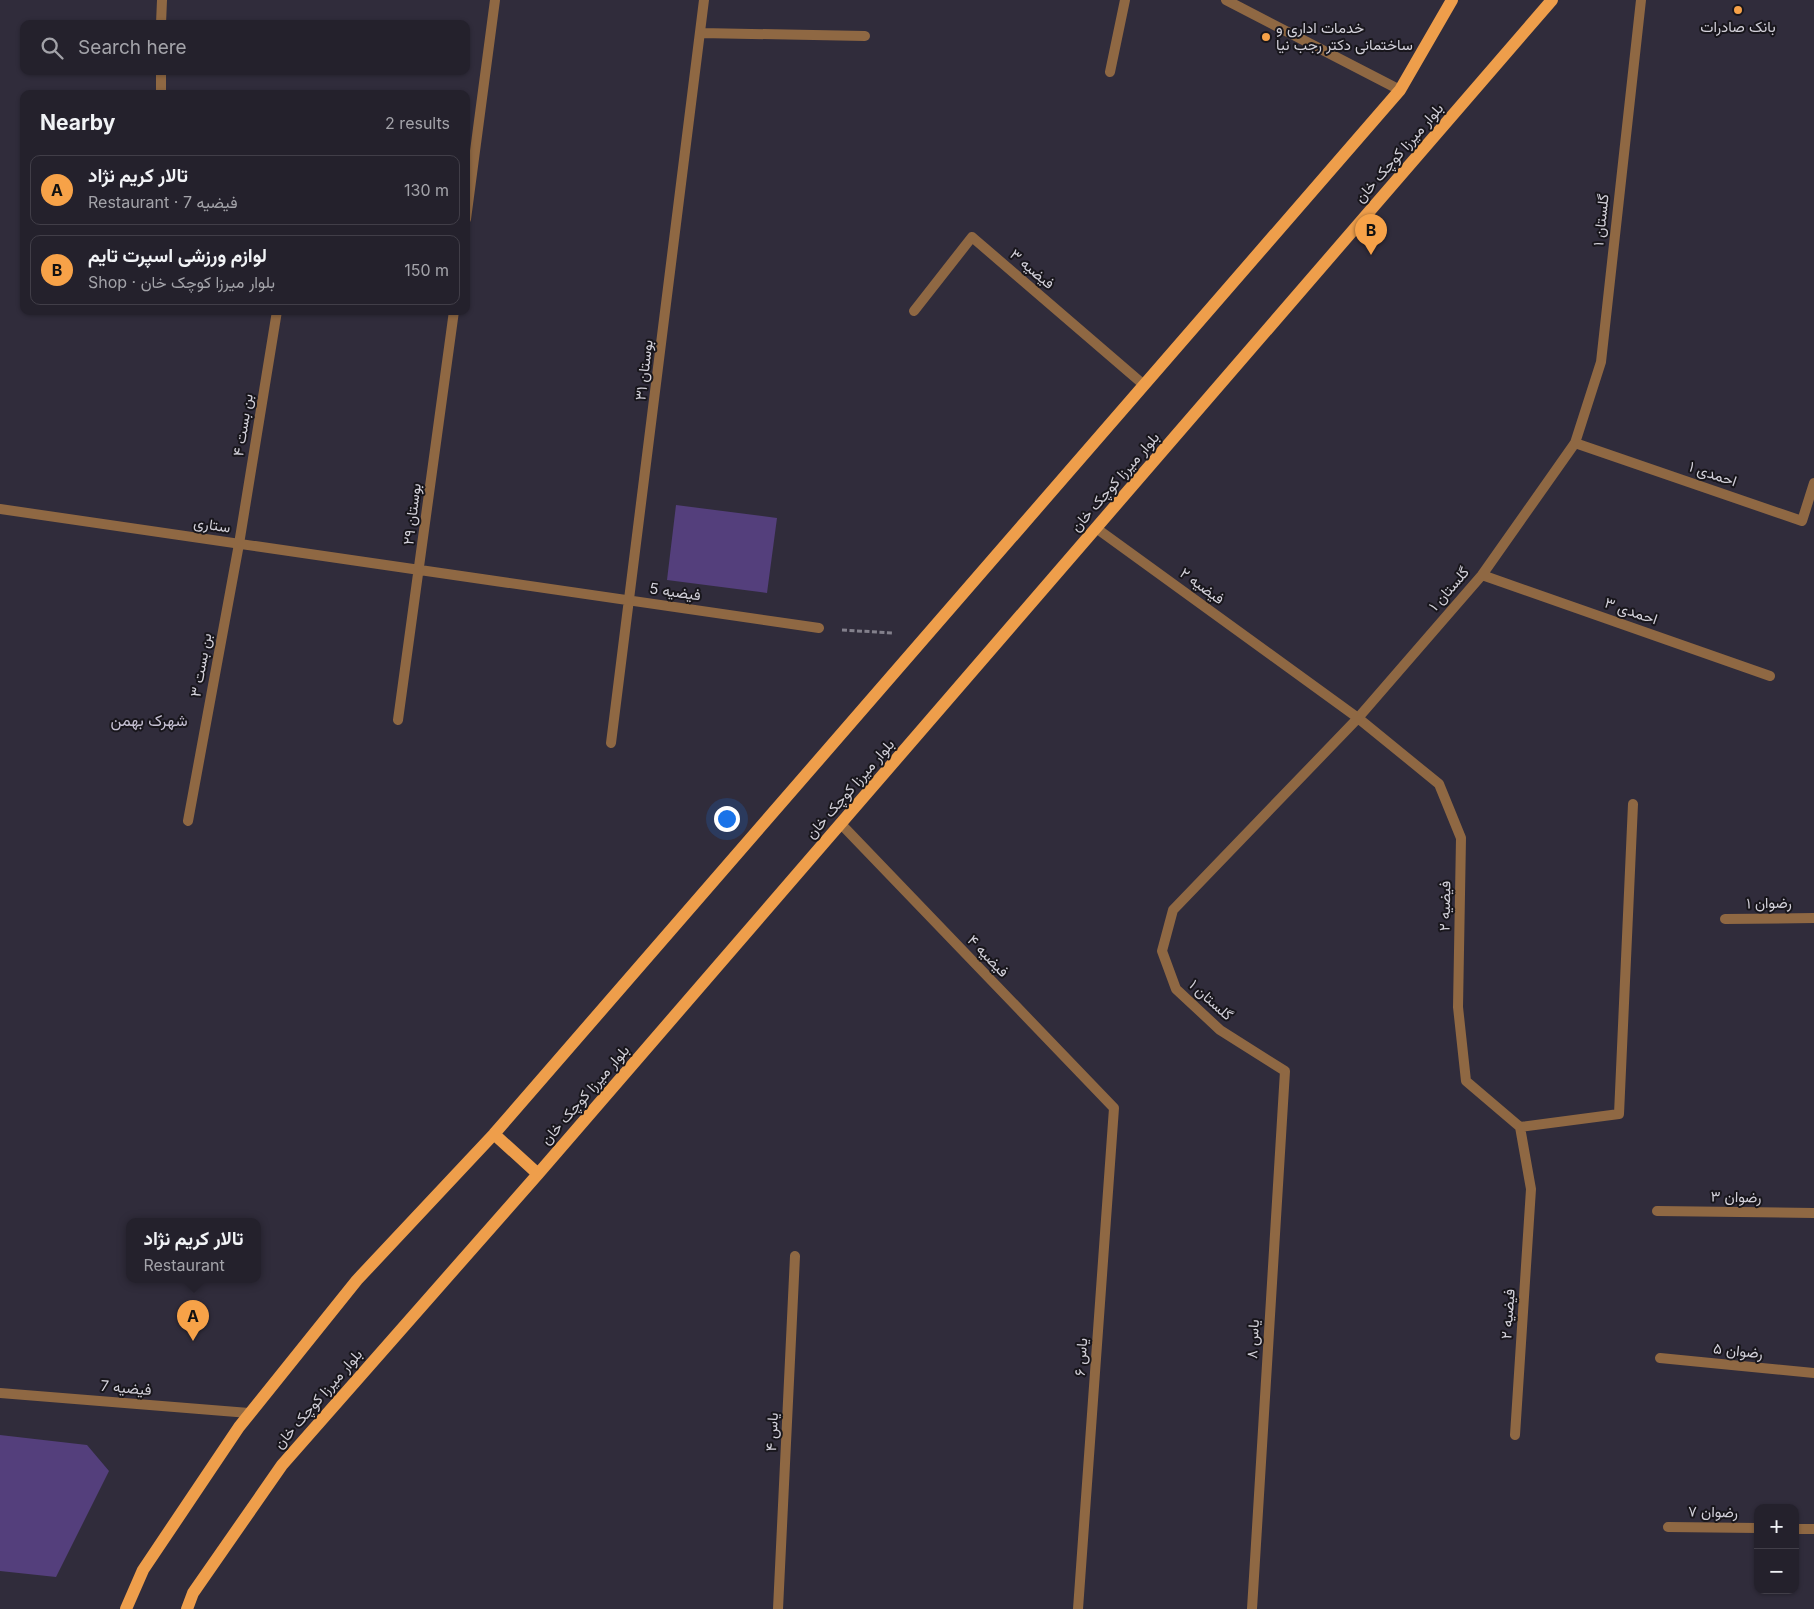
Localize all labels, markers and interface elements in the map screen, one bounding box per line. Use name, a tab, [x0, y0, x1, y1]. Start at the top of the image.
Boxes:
marker: بانک صادرات	[1732, 4, 1744, 16]
place label: بانک صادرات	[1700, 17, 1776, 36]
place label: خدمات اداری و ساختمانی دکتر رجب نیا	[1276, 18, 1413, 55]
search box	[20, 20, 470, 75]
marker: خدمات اداری و ساختمانی دکتر رجب نیا	[1260, 31, 1272, 43]
icon: search	[38, 34, 66, 62]
text: Search here	[78, 36, 187, 59]
street label: بلوار میرزا کوچک خان	[1350, 99, 1448, 207]
text: Nearby	[40, 110, 115, 135]
text: 2 results	[385, 113, 450, 133]
text: تالار کریم نژاد	[88, 164, 188, 187]
text: A	[51, 180, 63, 200]
text: 130 m	[404, 180, 449, 200]
text: Restaurant · فیضیه 7	[88, 192, 237, 212]
street label: گلستان ۱	[1588, 193, 1613, 247]
pin: B	[1355, 214, 1387, 255]
text: لوازم ورزشی اسپرت تایم	[88, 244, 267, 267]
street label: فیضیه ۳	[1006, 244, 1059, 293]
text: B	[52, 260, 62, 280]
text: 150 m	[404, 260, 449, 280]
text: Shop · بلوار میرزا کوچک خان	[88, 272, 275, 292]
street label: بوستان ۳۱	[630, 338, 657, 401]
street label: بن بست ۴	[228, 392, 258, 458]
street label: بلوار میرزا کوچک خان	[1066, 428, 1164, 536]
street label: احمدی ۱	[1686, 457, 1740, 491]
street label: بوستان ۲۹	[398, 482, 425, 546]
street label: ستاری	[192, 513, 232, 538]
street label: گلستان ۱	[1424, 562, 1473, 615]
street label: فیضیه ۲	[1176, 563, 1228, 608]
street label: فیضیه 5	[648, 578, 702, 605]
street label: احمدی ۳	[1602, 593, 1660, 629]
street label: بن بست ۳	[186, 631, 216, 699]
district label: شهرک بهمن	[110, 710, 188, 731]
street label: بلوار میرزا کوچک خان	[801, 735, 899, 843]
your location	[714, 806, 740, 832]
street label: فیضیه ۲	[1435, 880, 1454, 931]
street label: رضوان ۱	[1746, 893, 1792, 912]
street label: فیضیه ۴	[964, 931, 1013, 981]
street label: گلستان ۱	[1185, 975, 1237, 1024]
street label: بلوار میرزا کوچک خان	[536, 1041, 634, 1149]
street label: رضوان ۳	[1710, 1187, 1762, 1206]
popup	[126, 1218, 261, 1283]
text: تالار کریم نژاد	[143, 1227, 244, 1250]
text: Restaurant	[143, 1255, 225, 1275]
street label: فیضیه ۲	[1496, 1288, 1519, 1340]
pin: A	[177, 1300, 209, 1341]
street label: یاس ۸	[1242, 1319, 1264, 1359]
street label: یاس ۶	[1070, 1337, 1092, 1377]
street label: رضوان ۵	[1712, 1338, 1764, 1363]
street label: بلوار میرزا کوچک خان	[269, 1345, 367, 1453]
street label: فیضیه 7	[100, 1376, 152, 1399]
street label: یاس ۴	[761, 1412, 783, 1452]
street label: رضوان ۷	[1688, 1502, 1738, 1521]
map controls	[1754, 1504, 1799, 1594]
button: +	[1754, 1504, 1799, 1549]
button: −	[1754, 1549, 1799, 1594]

